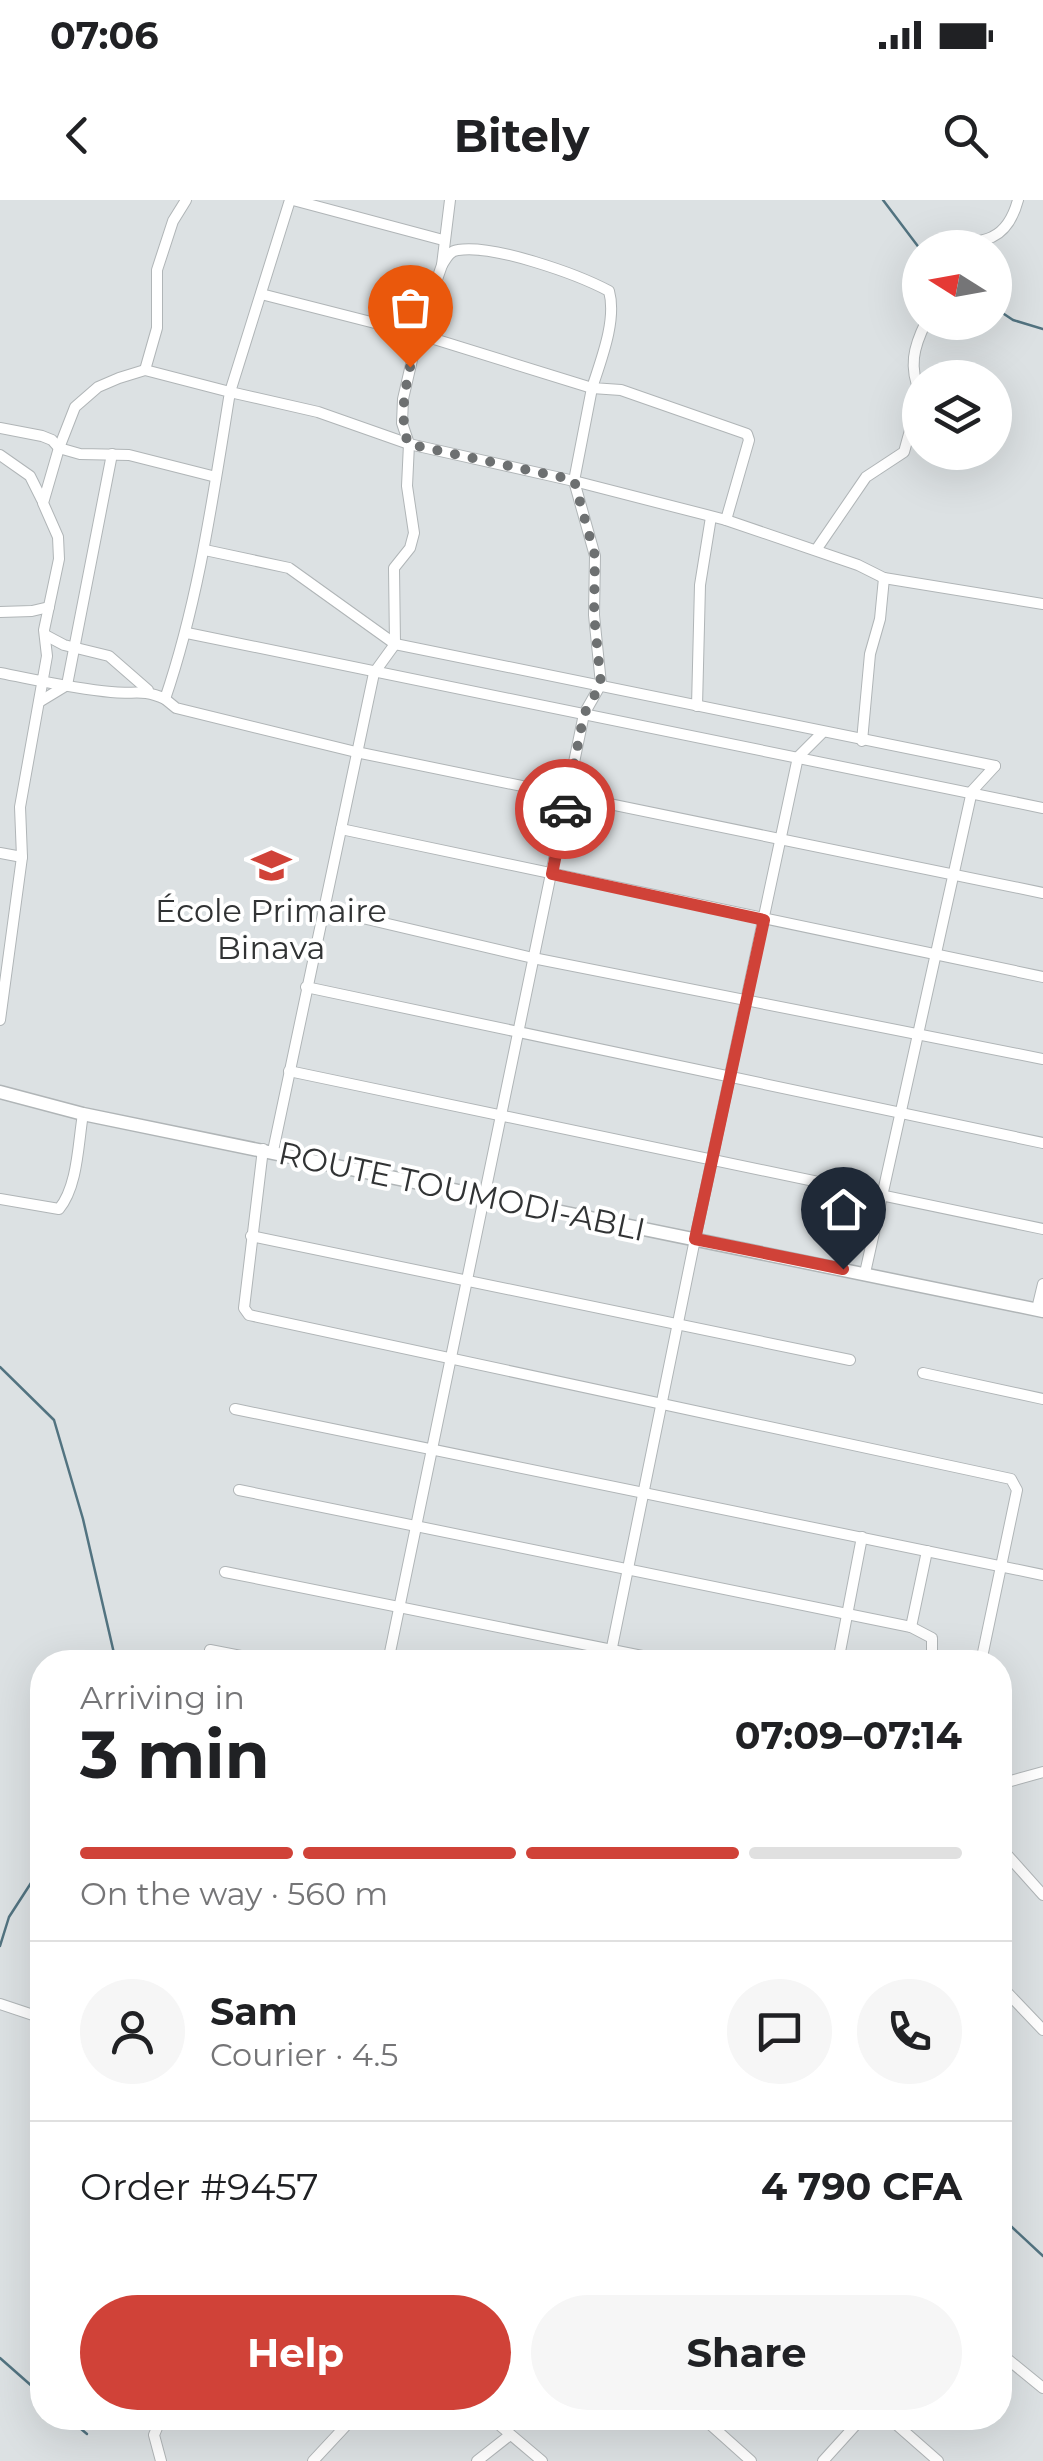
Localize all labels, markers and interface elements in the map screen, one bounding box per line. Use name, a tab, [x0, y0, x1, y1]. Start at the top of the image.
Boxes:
text: 07:06	[50, 12, 158, 59]
icon: back	[50, 108, 105, 163]
text: Bitely	[454, 108, 589, 163]
icon: search	[938, 108, 993, 163]
north arrow	[902, 230, 1012, 340]
map controls	[902, 230, 1012, 470]
pin	[368, 265, 453, 368]
icon: bag	[383, 280, 438, 335]
button: layers	[902, 360, 1012, 470]
courier	[515, 759, 615, 859]
icon: car	[538, 782, 593, 837]
school or university icon: École Primaire Binava	[250, 844, 292, 886]
place label: École Primaire Binava	[155, 891, 387, 967]
street label: ROUTE TOUMODI-ABLI	[275, 1133, 649, 1249]
pin	[801, 1167, 886, 1270]
icon: home	[816, 1182, 871, 1237]
text: Arriving in	[80, 1678, 245, 1717]
text: 07:09–07:14	[735, 1712, 962, 1759]
text: 3 min	[80, 1715, 270, 1794]
text: On the way · 560 m	[80, 1874, 388, 1913]
button: person	[80, 1979, 185, 2084]
button: chat	[727, 1979, 832, 2084]
button: phone	[857, 1979, 962, 2084]
text: Sam	[210, 1988, 298, 2035]
text: Courier · 4.5	[210, 2035, 398, 2074]
text: Order #9457	[80, 2163, 319, 2210]
text: 4 790 CFA	[761, 2163, 962, 2210]
button: Help	[80, 2295, 511, 2410]
button: Share	[531, 2295, 962, 2410]

